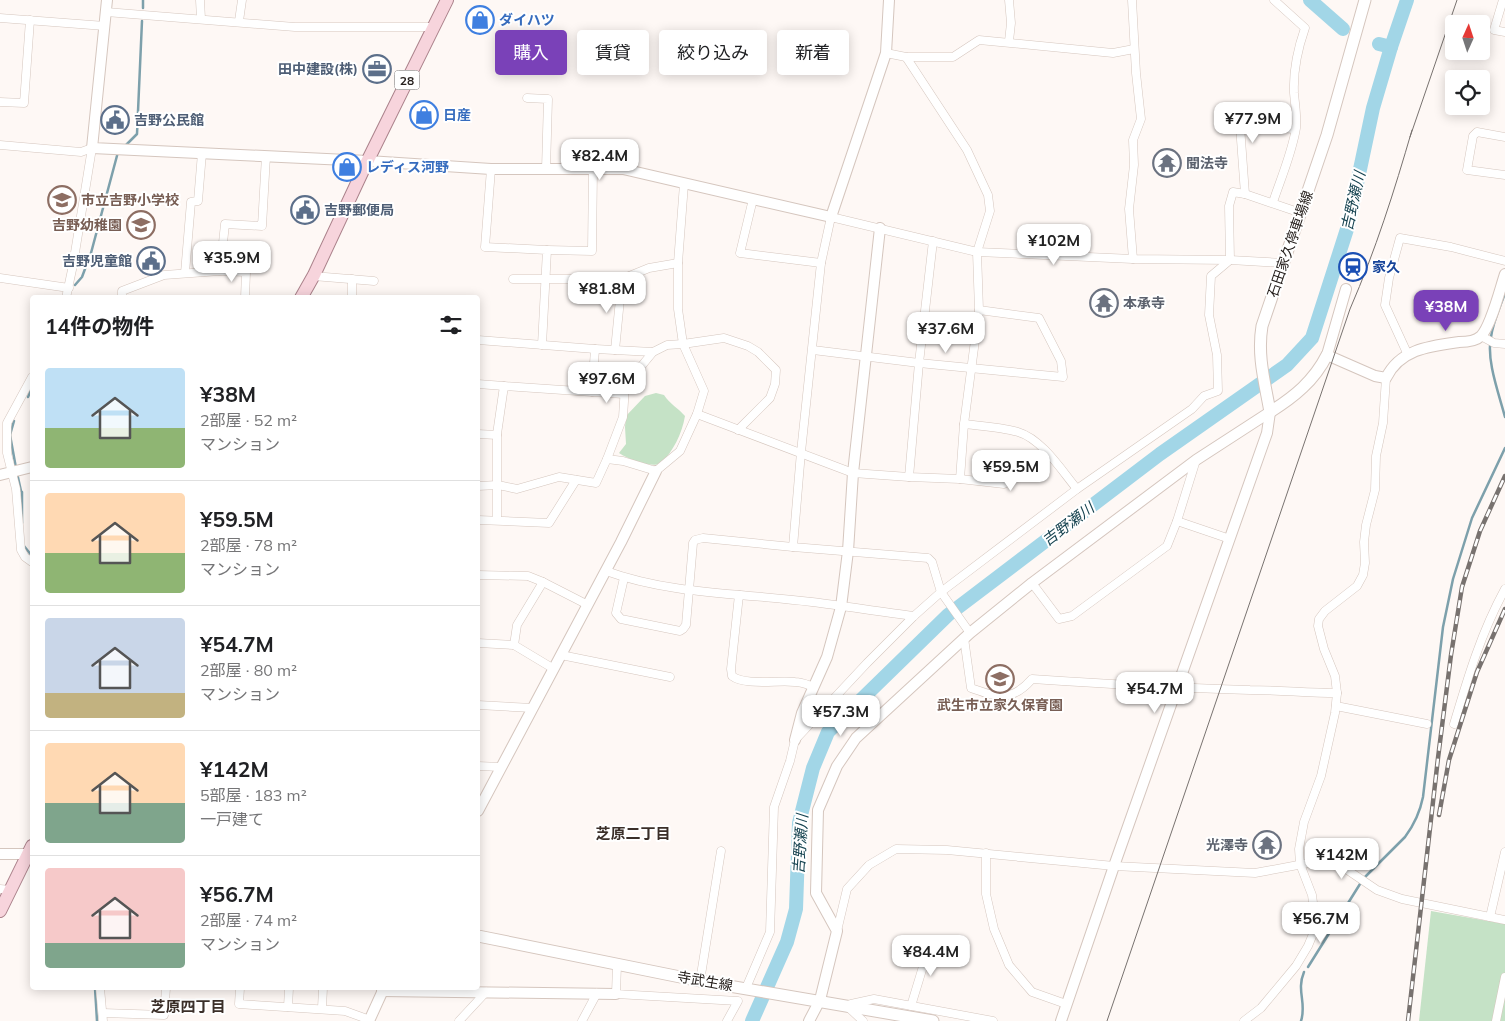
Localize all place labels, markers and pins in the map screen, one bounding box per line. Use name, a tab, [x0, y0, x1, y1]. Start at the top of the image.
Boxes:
shop icon: ダイハツ	[465, 5, 495, 35]
place label: ダイハツ	[499, 11, 555, 29]
office icon: 田中建設(株)	[362, 54, 392, 84]
place label: 田中建設(株)	[278, 60, 358, 78]
shop icon: 日産	[409, 100, 439, 130]
pin: ¥77.9M	[1212, 102, 1294, 144]
public building icon: 吉野公民館	[100, 105, 130, 135]
place label: 日産	[443, 106, 471, 124]
place label: 吉野公民館	[134, 111, 204, 129]
pin: ¥82.4M	[559, 138, 641, 181]
temple icon: 聞法寺	[1152, 148, 1182, 178]
shop icon: レディス河野	[332, 152, 362, 182]
place label: 聞法寺	[1186, 154, 1228, 172]
place label: レディス河野	[366, 158, 449, 176]
school or university icon: 市立吉野小学校	[47, 185, 77, 215]
place label: 市立吉野小学校	[81, 191, 179, 209]
public building icon: 吉野郵便局	[290, 195, 320, 225]
place label: 吉野郵便局	[324, 201, 394, 219]
school or university icon: 吉野幼稚園	[126, 210, 156, 240]
place label: 吉野幼稚園	[52, 216, 122, 234]
pin: ¥102M	[1019, 224, 1089, 266]
pin: ¥35.9M	[191, 240, 273, 283]
public building icon: 吉野児童館	[136, 246, 166, 276]
place label: 吉野児童館	[62, 252, 132, 270]
station icon: 家久	[1338, 252, 1368, 282]
place label: 家久	[1372, 258, 1400, 276]
pin: ¥81.8M	[566, 272, 648, 314]
temple icon: 本承寺	[1089, 288, 1119, 318]
pin: ¥38M	[1416, 290, 1476, 332]
place label: 本承寺	[1123, 294, 1165, 312]
pin: ¥37.6M	[905, 312, 987, 354]
pin: ¥97.6M	[566, 362, 648, 404]
pin: ¥59.5M	[970, 450, 1052, 492]
school or university icon: 武生市立家久保育園	[985, 664, 1015, 694]
pin: ¥54.7M	[1114, 672, 1196, 714]
pin: ¥57.3M	[800, 694, 882, 737]
place label: 武生市立家久保育園	[937, 696, 1063, 714]
temple icon: 光澤寺	[1252, 830, 1282, 860]
place label: 光澤寺	[1206, 836, 1248, 854]
pin: ¥142M	[1307, 838, 1377, 880]
pin: ¥56.7M	[1280, 902, 1362, 944]
pin: ¥84.4M	[890, 934, 972, 977]

